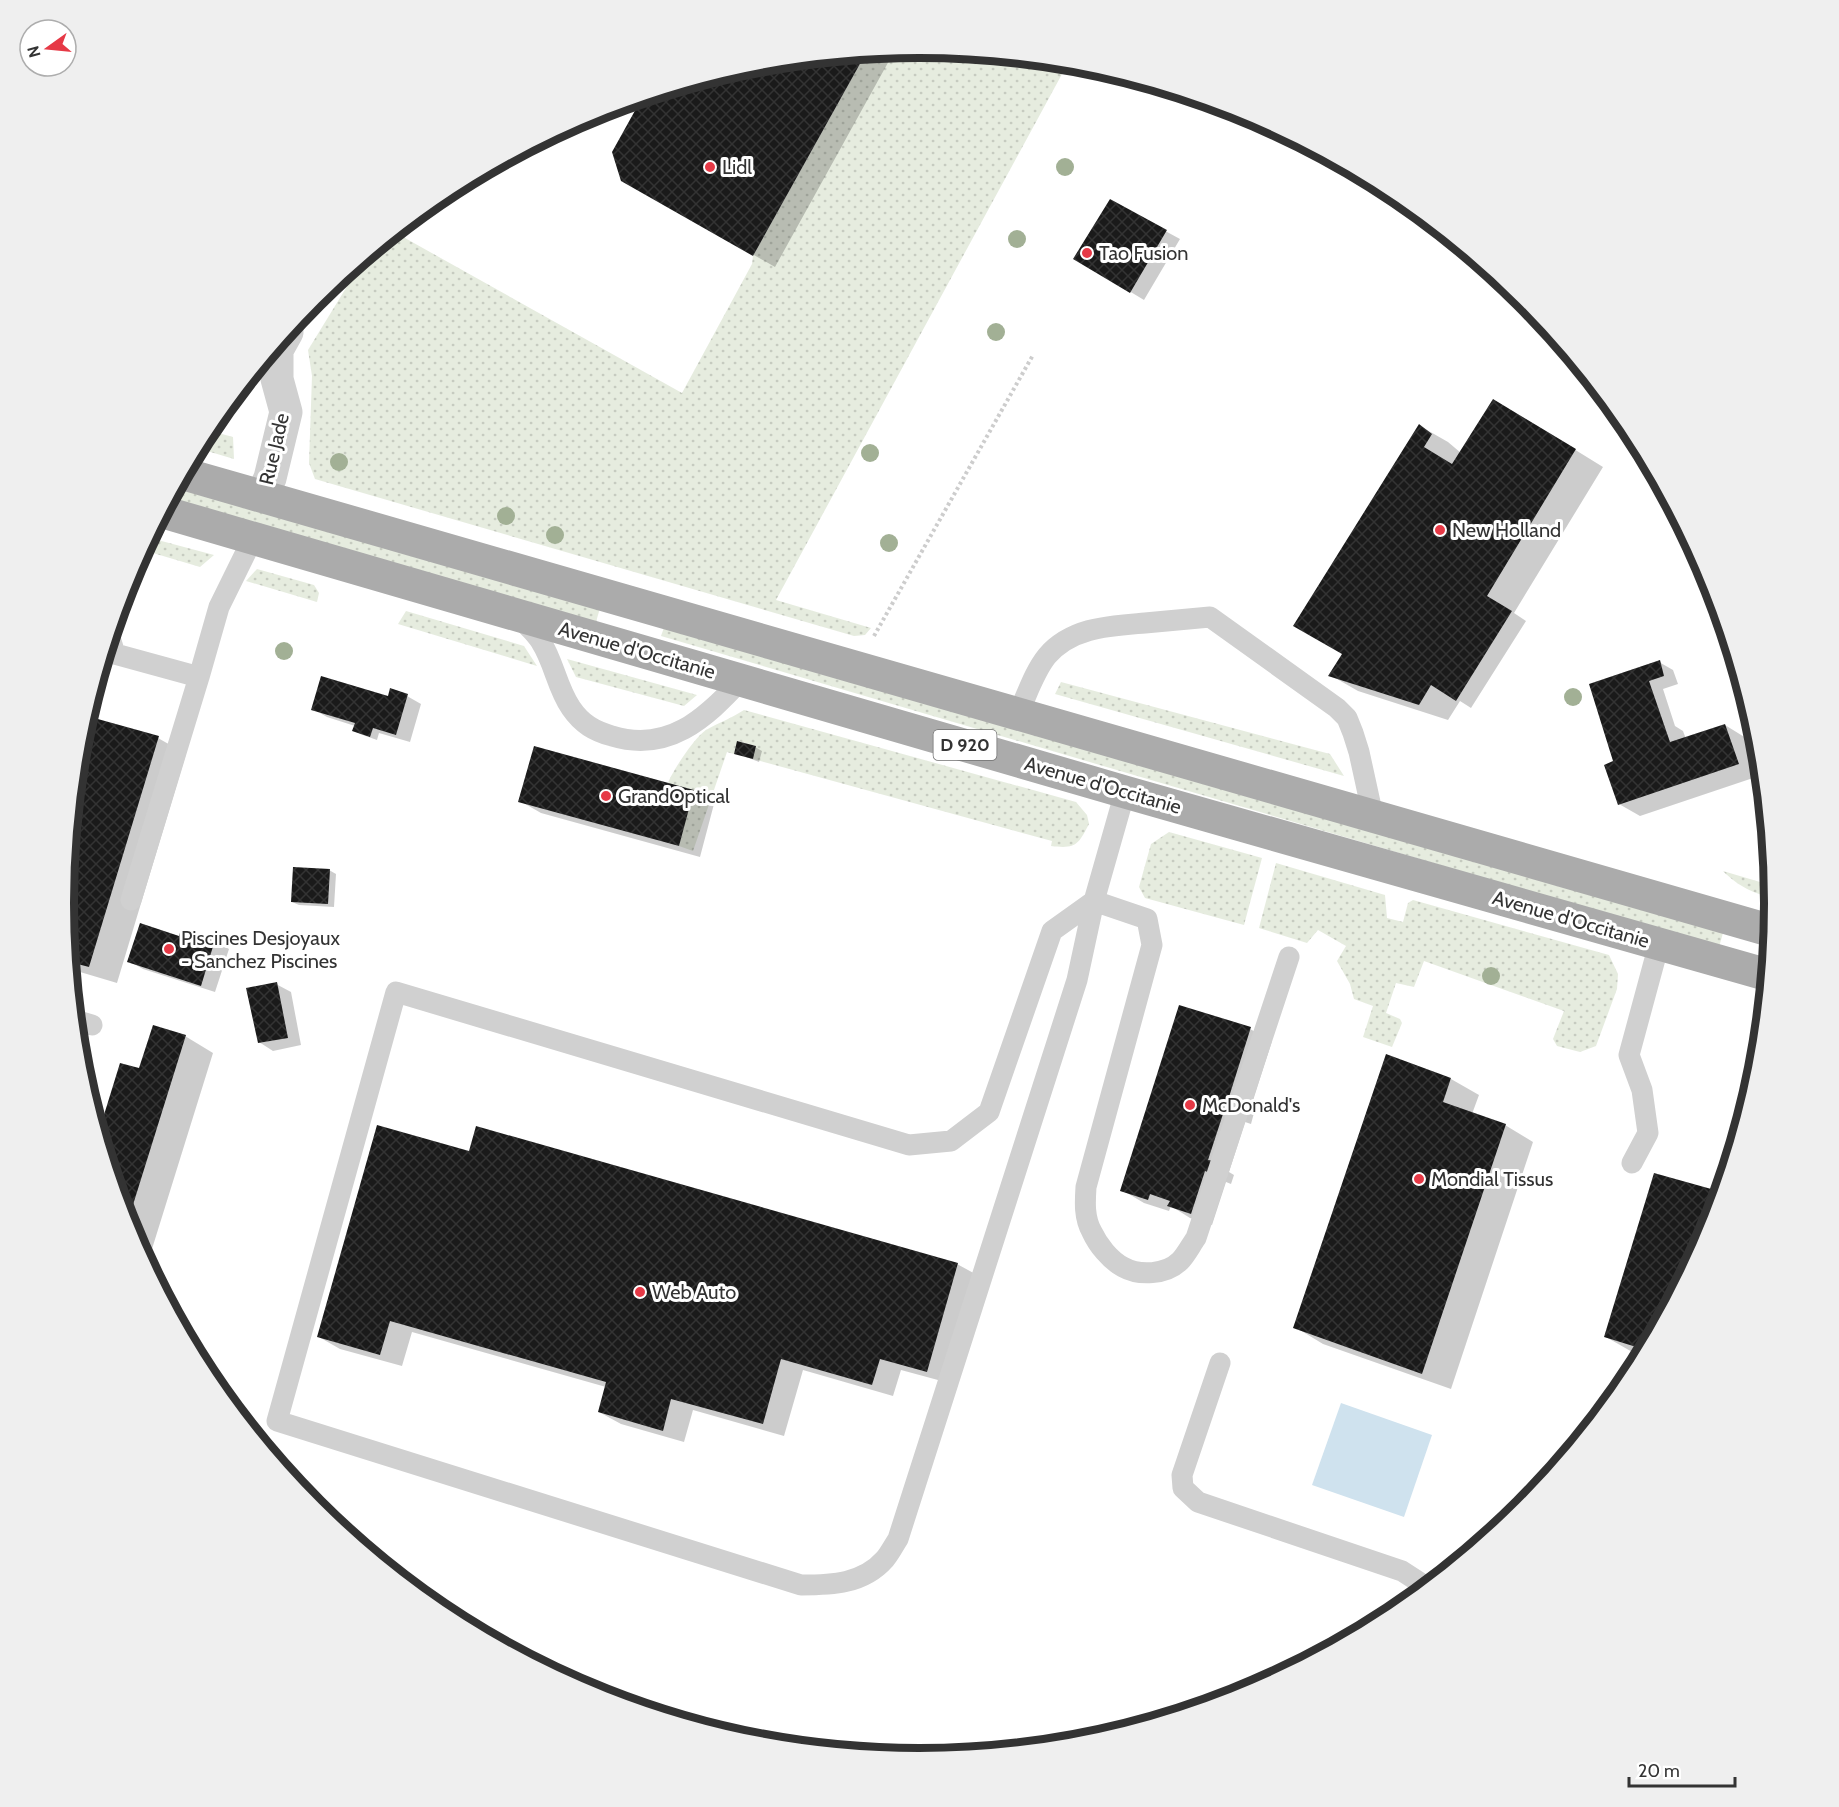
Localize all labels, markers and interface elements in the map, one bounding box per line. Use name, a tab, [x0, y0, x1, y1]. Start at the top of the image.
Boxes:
north arrow	[18, 18, 78, 78]
text: N	[23, 44, 45, 60]
place label: Lidl	[722, 155, 752, 179]
marker: Lidl	[703, 160, 717, 174]
place label: Tao Fusion	[1099, 241, 1188, 265]
marker: Tao Fusion	[1080, 246, 1094, 260]
street label: Rue Jade	[254, 411, 294, 487]
place label: New Holland	[1452, 518, 1561, 542]
marker: New Holland	[1433, 523, 1447, 537]
street label: Avenue d'Occitanie	[556, 616, 718, 684]
road number: D 920	[934, 730, 996, 760]
street label: Avenue d'Occitanie	[1022, 751, 1184, 819]
place label: GrandOptical	[618, 784, 730, 808]
marker: GrandOptical	[599, 789, 613, 803]
street label: Avenue d'Occitanie	[1490, 885, 1652, 953]
place label: Piscines Desjoyaux - Sanchez Piscines	[181, 926, 340, 973]
marker: Piscines Desjoyaux - Sanchez Piscines	[162, 942, 176, 956]
place label: McDonald's	[1202, 1093, 1300, 1117]
marker: McDonald's	[1183, 1098, 1197, 1112]
place label: Mondial Tissus	[1431, 1167, 1553, 1191]
marker: Mondial Tissus	[1412, 1172, 1426, 1186]
place label: Web Auto	[652, 1280, 736, 1304]
marker: Web Auto	[633, 1285, 647, 1299]
scale bar	[1629, 1750, 1736, 1788]
text: 20 m	[1638, 1760, 1680, 1782]

